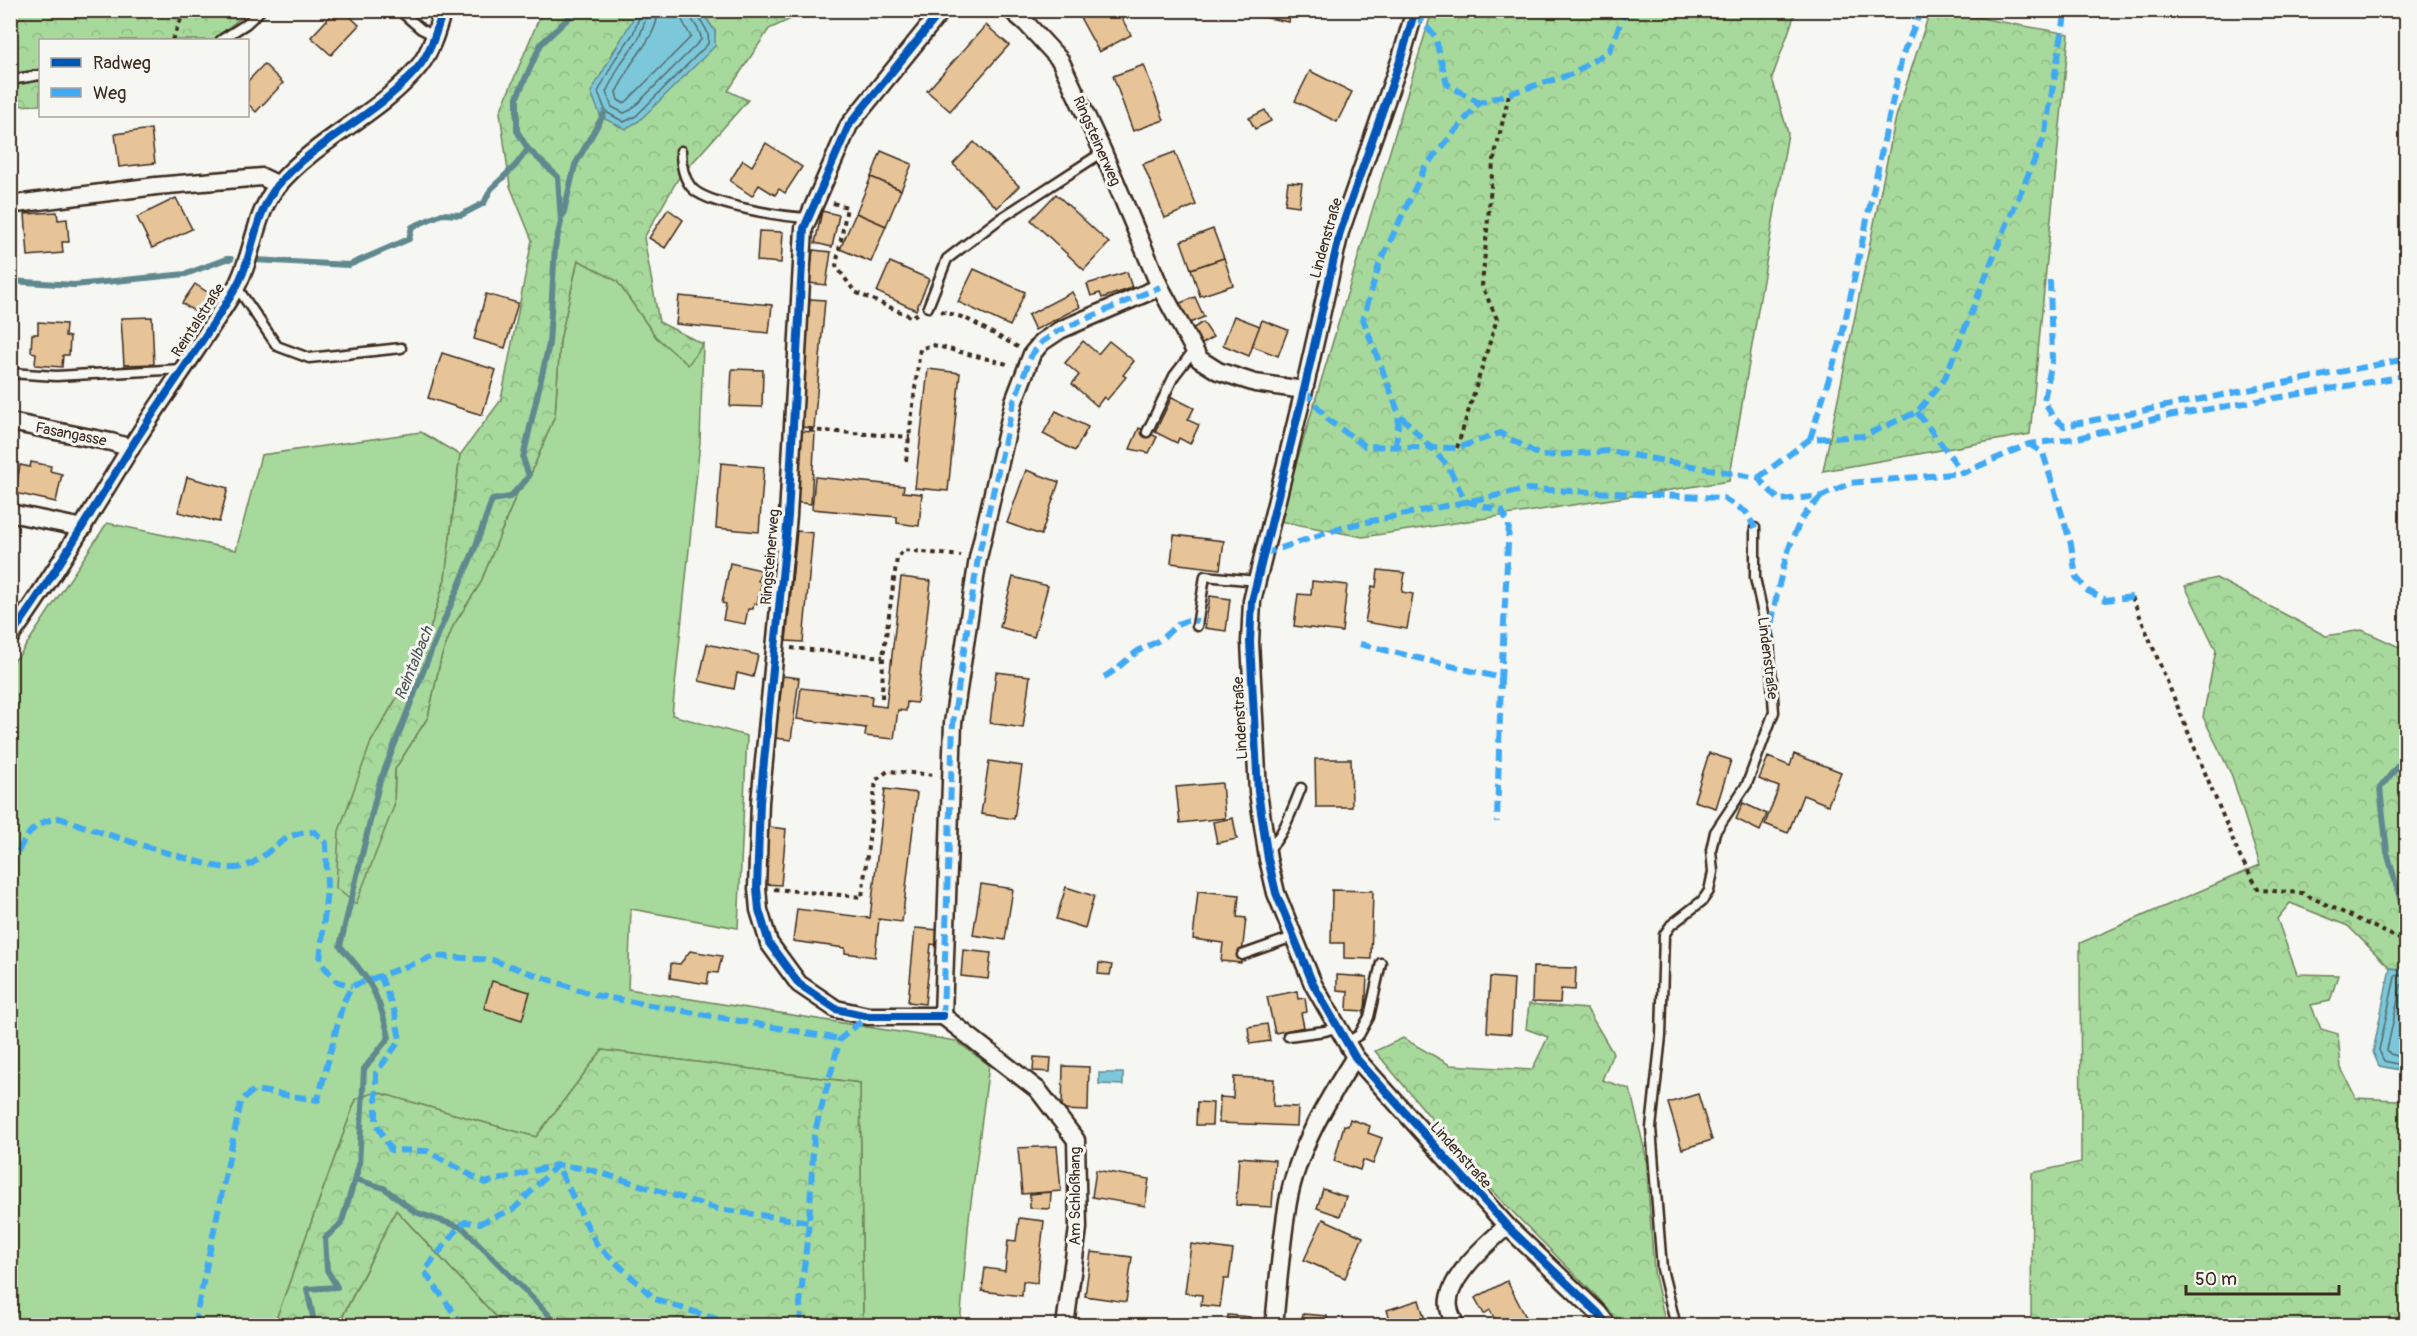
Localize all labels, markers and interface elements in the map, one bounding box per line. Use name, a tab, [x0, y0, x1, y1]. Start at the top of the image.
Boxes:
legend	[39, 39, 249, 117]
text: Radweg	[93, 52, 151, 75]
text: Weg	[93, 82, 126, 105]
street label: Ringsteinerweg	[1068, 93, 1125, 189]
street label: Lindenstraße	[1306, 195, 1347, 281]
street label: Reintalstraße	[168, 279, 230, 361]
street label: Fasangasse	[34, 418, 109, 451]
street label: Ringsteinerweg	[757, 508, 784, 606]
street label: Lindenstraße	[1753, 616, 1782, 701]
water label: Reintalbach	[390, 622, 438, 703]
street label: Lindenstraße	[1229, 675, 1252, 760]
street label: Lindenstraße	[1426, 1118, 1496, 1193]
street label: Am Schloßhang	[1066, 1147, 1085, 1245]
scale bar	[2186, 1258, 2339, 1296]
text: 50 m	[2195, 1268, 2237, 1291]

